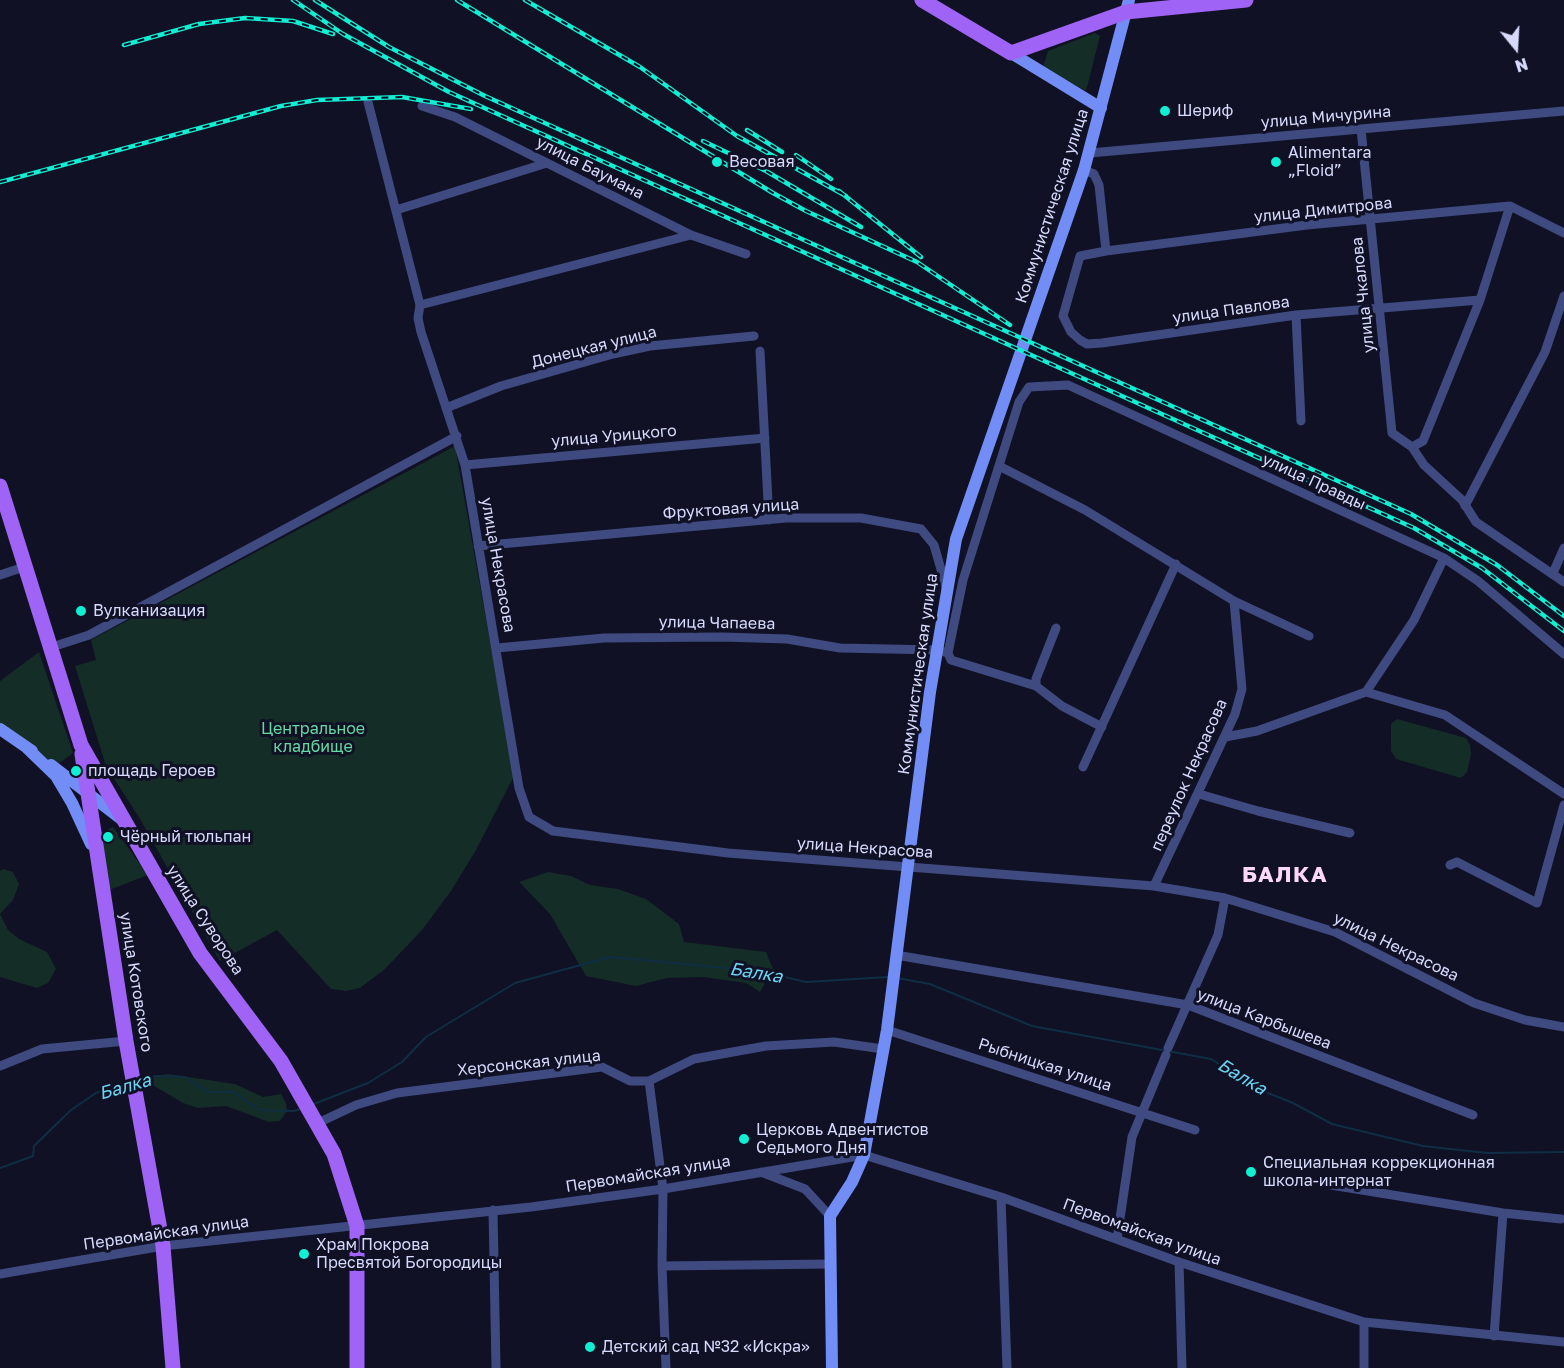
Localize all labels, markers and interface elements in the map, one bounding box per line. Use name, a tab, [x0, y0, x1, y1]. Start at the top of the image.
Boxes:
north arrow	[1486, 18, 1546, 78]
text: N	[1513, 54, 1530, 77]
place label: Шериф	[1177, 101, 1233, 121]
street label: улица Мичурина	[1260, 102, 1392, 132]
marker: Шериф	[1158, 104, 1172, 118]
street label: Коммунистическая улица	[1011, 106, 1093, 306]
street label: улица Баумана	[533, 133, 647, 203]
place label: Alimentara „Floid”	[1288, 143, 1371, 181]
place label: Весовая	[729, 152, 795, 172]
marker: Весовая	[710, 155, 724, 169]
marker: Alimentara „Floid”	[1269, 155, 1283, 169]
street label: улица Димитрова	[1253, 193, 1393, 227]
street label: улица Чкалова	[1347, 236, 1379, 354]
street label: улица Павлова	[1171, 292, 1291, 328]
street label: Донецкая улица	[530, 322, 658, 372]
street label: улица Урицкого	[551, 421, 677, 451]
street label: улица Правды	[1259, 450, 1369, 514]
street label: Фруктовая улица	[662, 495, 800, 523]
street label: улица Некрасова	[477, 496, 519, 634]
street label: Коммунистическая улица	[894, 572, 942, 776]
place label: Вулканизация	[93, 601, 205, 621]
marker: Вулканизация	[74, 604, 88, 618]
street label: улица Чапаева	[659, 612, 775, 634]
street label: переулок Некрасова	[1147, 696, 1231, 854]
park label: Центральное кладбище	[261, 719, 365, 757]
place label: площадь Героев	[88, 761, 216, 781]
marker: площадь Героев	[69, 764, 83, 778]
place label: Чёрный тюльпан	[120, 827, 251, 847]
marker: Чёрный тюльпан	[101, 830, 115, 844]
street label: улица Некрасова	[796, 834, 934, 862]
street label: улица Суворова	[162, 862, 248, 978]
district label: БАЛКА	[1242, 862, 1328, 888]
street label: улица Некрасова	[1330, 908, 1462, 986]
street label: улица Котовского	[115, 911, 157, 1053]
water label: Балка	[728, 958, 784, 988]
street label: улица Карбышева	[1194, 985, 1334, 1053]
street label: Рыбницкая улица	[976, 1034, 1114, 1096]
street label: Херсонская улица	[456, 1046, 602, 1080]
water label: Балка	[1214, 1054, 1270, 1100]
water label: Балка	[97, 1069, 153, 1105]
place label: Церковь Адвентистов Седьмого Дня	[756, 1120, 929, 1158]
marker: Церковь Адвентистов Седьмого Дня	[737, 1132, 751, 1146]
street label: Первомайская улица	[564, 1151, 732, 1197]
place label: Специальная коррекционная школа-интернат	[1263, 1153, 1495, 1191]
marker: Специальная коррекционная школа-интернат	[1244, 1165, 1258, 1179]
street label: Первомайская улица	[1060, 1194, 1224, 1270]
street label: Первомайская улица	[82, 1212, 250, 1254]
place label: Храм Покрова Пресвятой Богородицы	[316, 1235, 502, 1273]
marker: Храм Покрова Пресвятой Богородицы	[297, 1247, 311, 1261]
place label: Детский сад №32 «Искра»	[602, 1337, 810, 1357]
marker: Детский сад №32 «Искра»	[583, 1340, 597, 1354]

